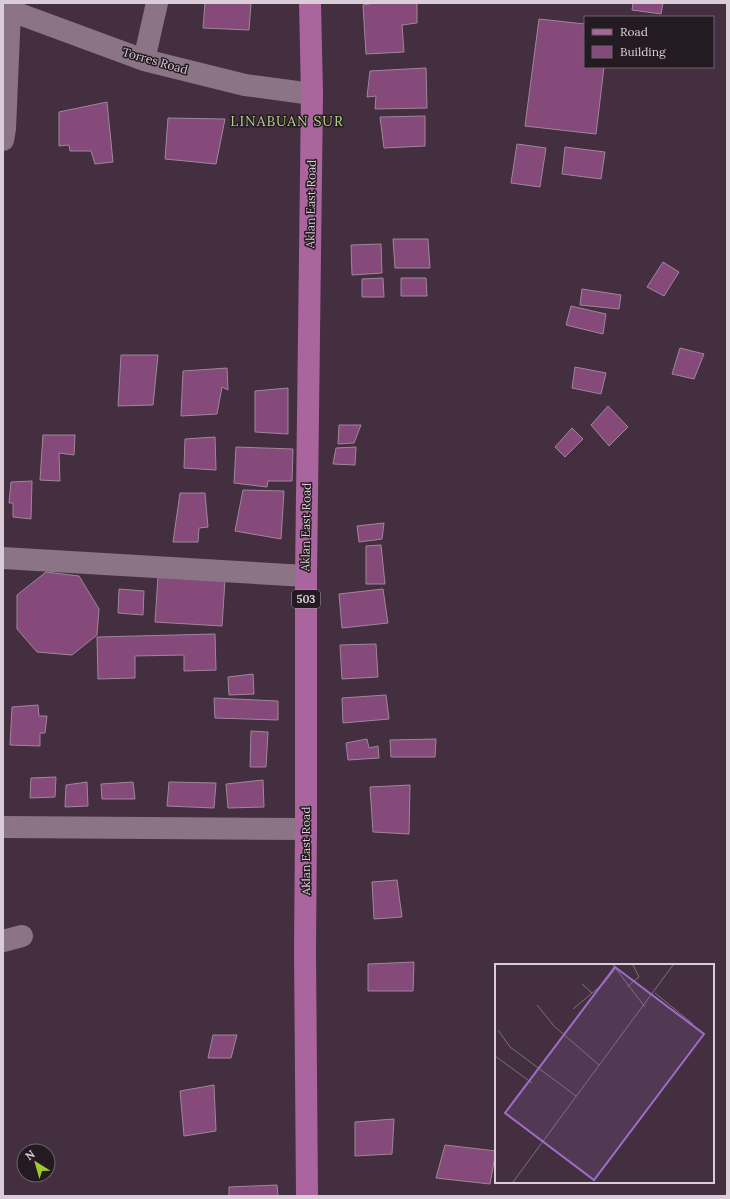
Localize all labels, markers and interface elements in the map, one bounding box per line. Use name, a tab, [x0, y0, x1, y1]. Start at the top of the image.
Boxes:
legend	[584, 16, 714, 68]
text: Road	[620, 24, 648, 39]
street label: Torres Road	[121, 44, 190, 77]
text: Building	[620, 44, 666, 59]
district label: LINABUAN SUR	[230, 112, 344, 130]
street label: Aklan East Road	[302, 160, 319, 249]
street label: Aklan East Road	[297, 483, 314, 572]
road number: 503	[292, 590, 320, 608]
street label: Aklan East Road	[298, 807, 313, 896]
inset map	[495, 964, 714, 1183]
north arrow	[16, 1143, 56, 1183]
text: N	[22, 1147, 38, 1163]

